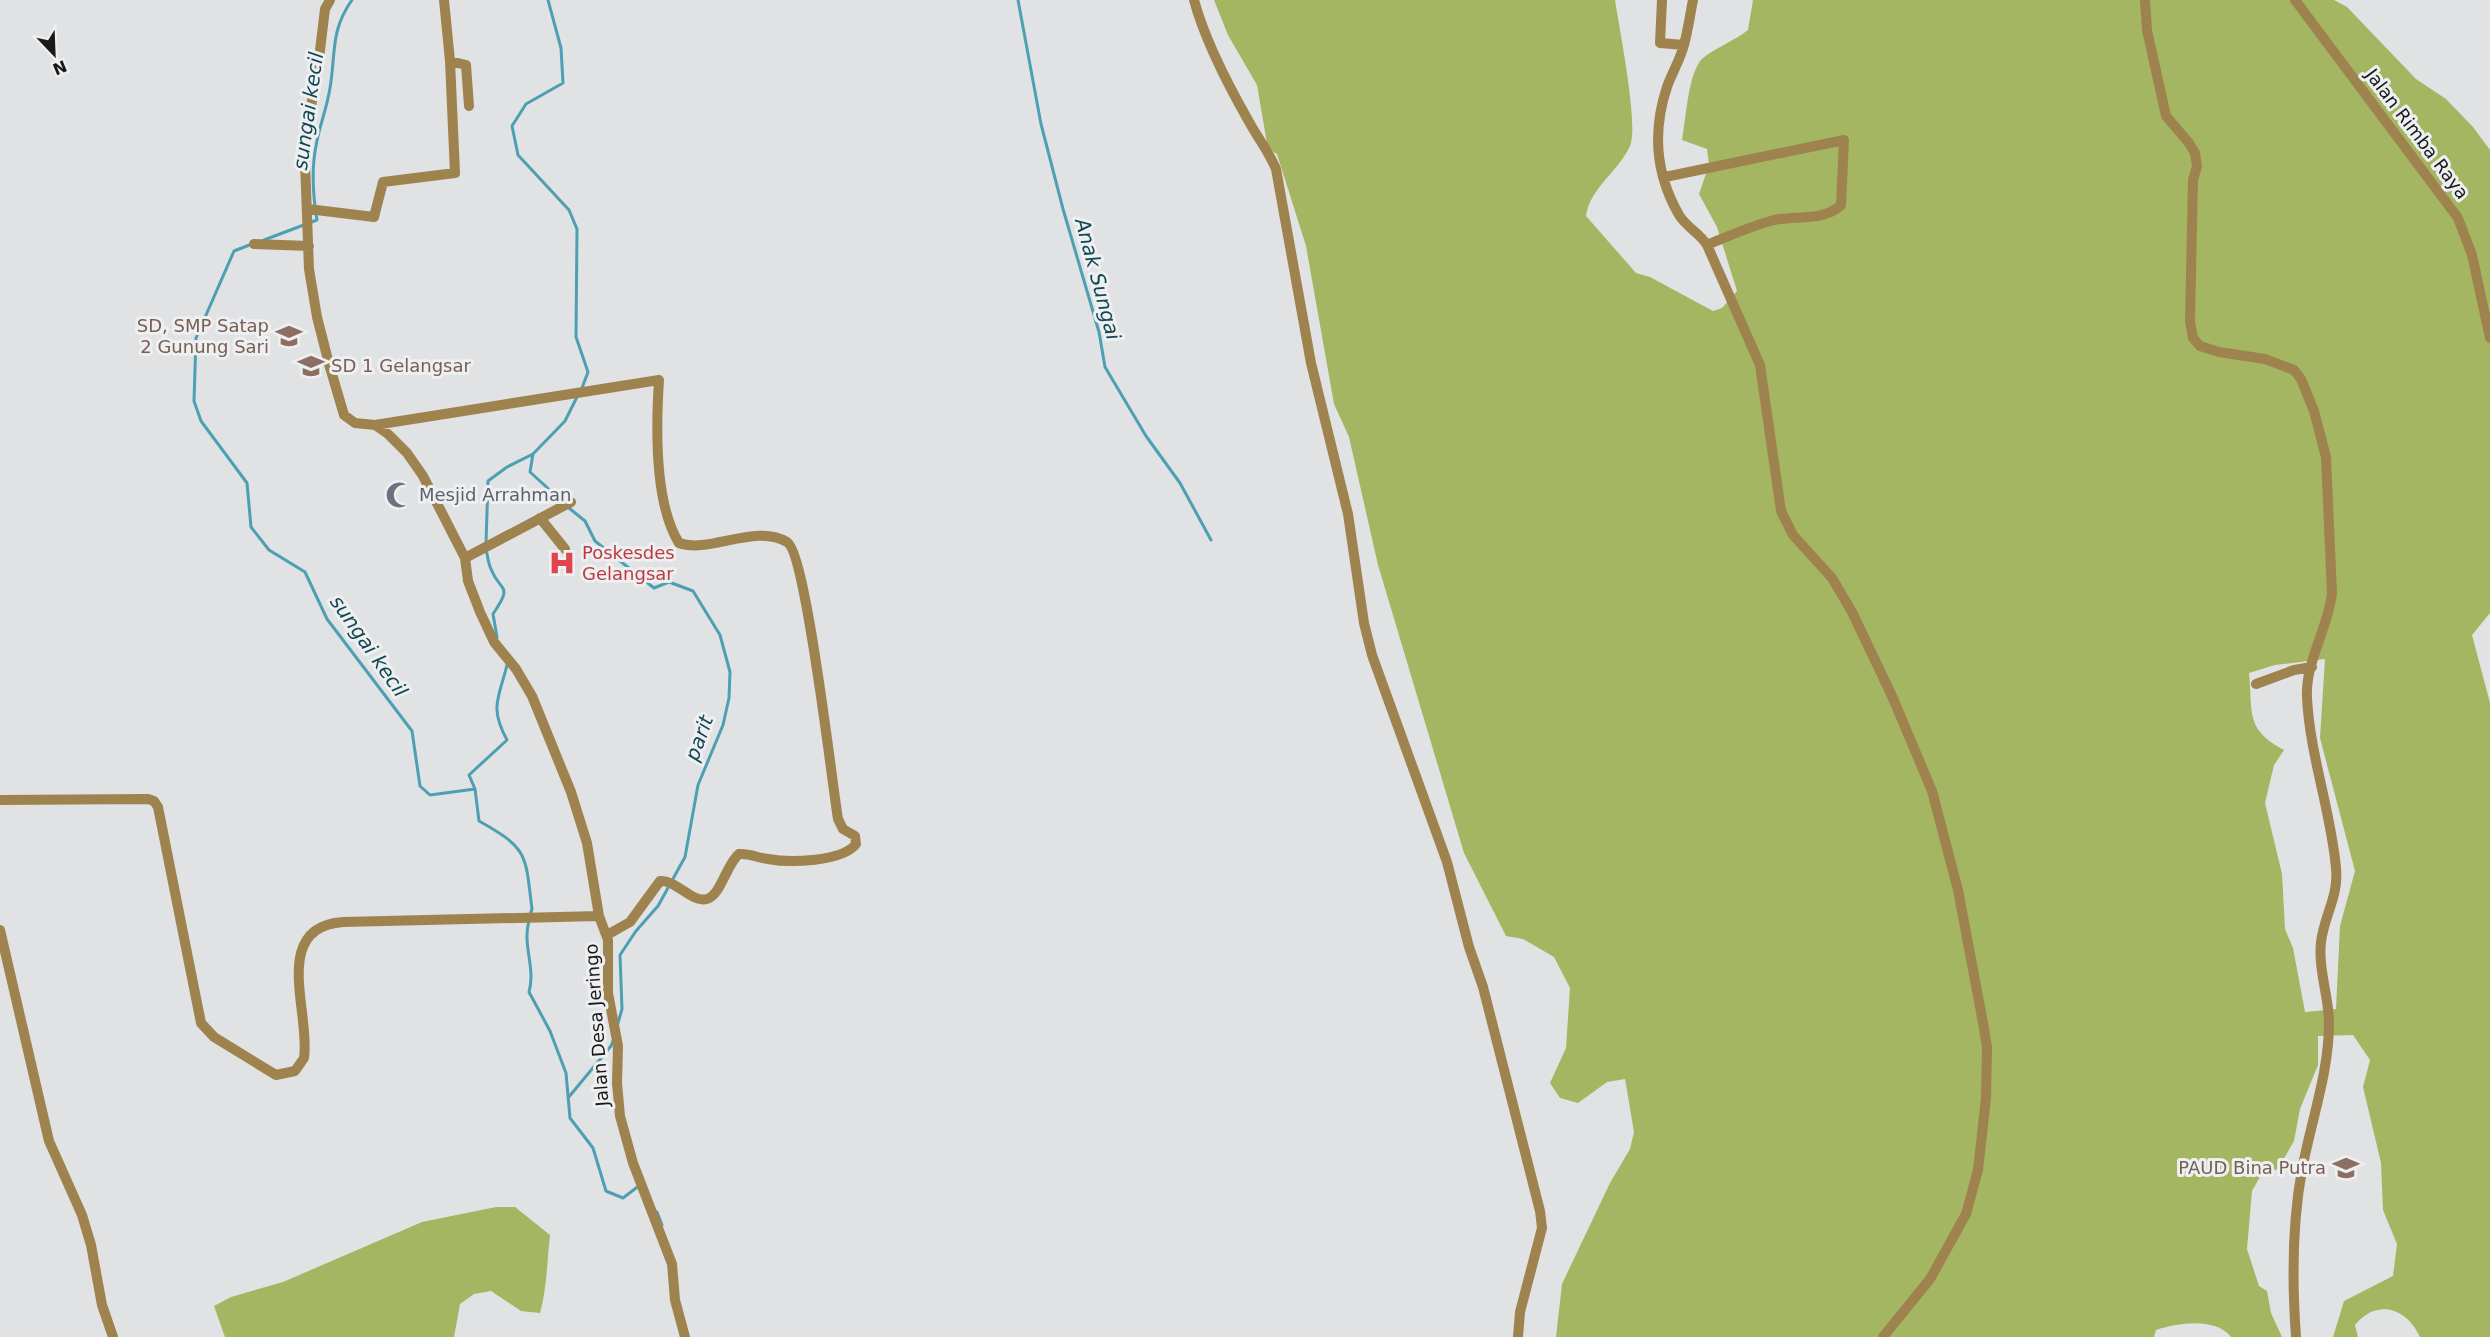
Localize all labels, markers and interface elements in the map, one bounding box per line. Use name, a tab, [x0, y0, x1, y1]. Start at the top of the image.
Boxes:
north arrow	[24, 24, 84, 84]
water label: sungai kecil	[288, 50, 328, 171]
text: N	[50, 56, 70, 79]
street label: Jalan Rimba Raya	[2361, 64, 2473, 203]
water label: Anak Sungai	[1070, 214, 1126, 343]
place label: SD, SMP Satap 2 Gunung Sari	[137, 315, 269, 357]
school or university icon: SD, SMP Satap 2 Gunung Sari	[274, 321, 304, 351]
school or university icon: SD 1 Gelangsar	[296, 351, 326, 381]
place label: SD 1 Gelangsar	[331, 355, 471, 376]
mosque icon: Mesjid Arrahman	[384, 480, 414, 510]
place label: Mesjid Arrahman	[419, 484, 571, 505]
place label: Poskesdes Gelangsar	[582, 542, 675, 584]
hospital icon: Poskesdes Gelangsar	[547, 548, 577, 578]
water label: sungai kecil	[325, 591, 413, 702]
water label: parit	[679, 711, 719, 765]
street label: Jalan Desa Jeringo	[580, 943, 613, 1108]
school or university icon: PAUD Bina Putra	[2331, 1153, 2361, 1183]
place label: PAUD Bina Putra	[2178, 1157, 2326, 1178]

